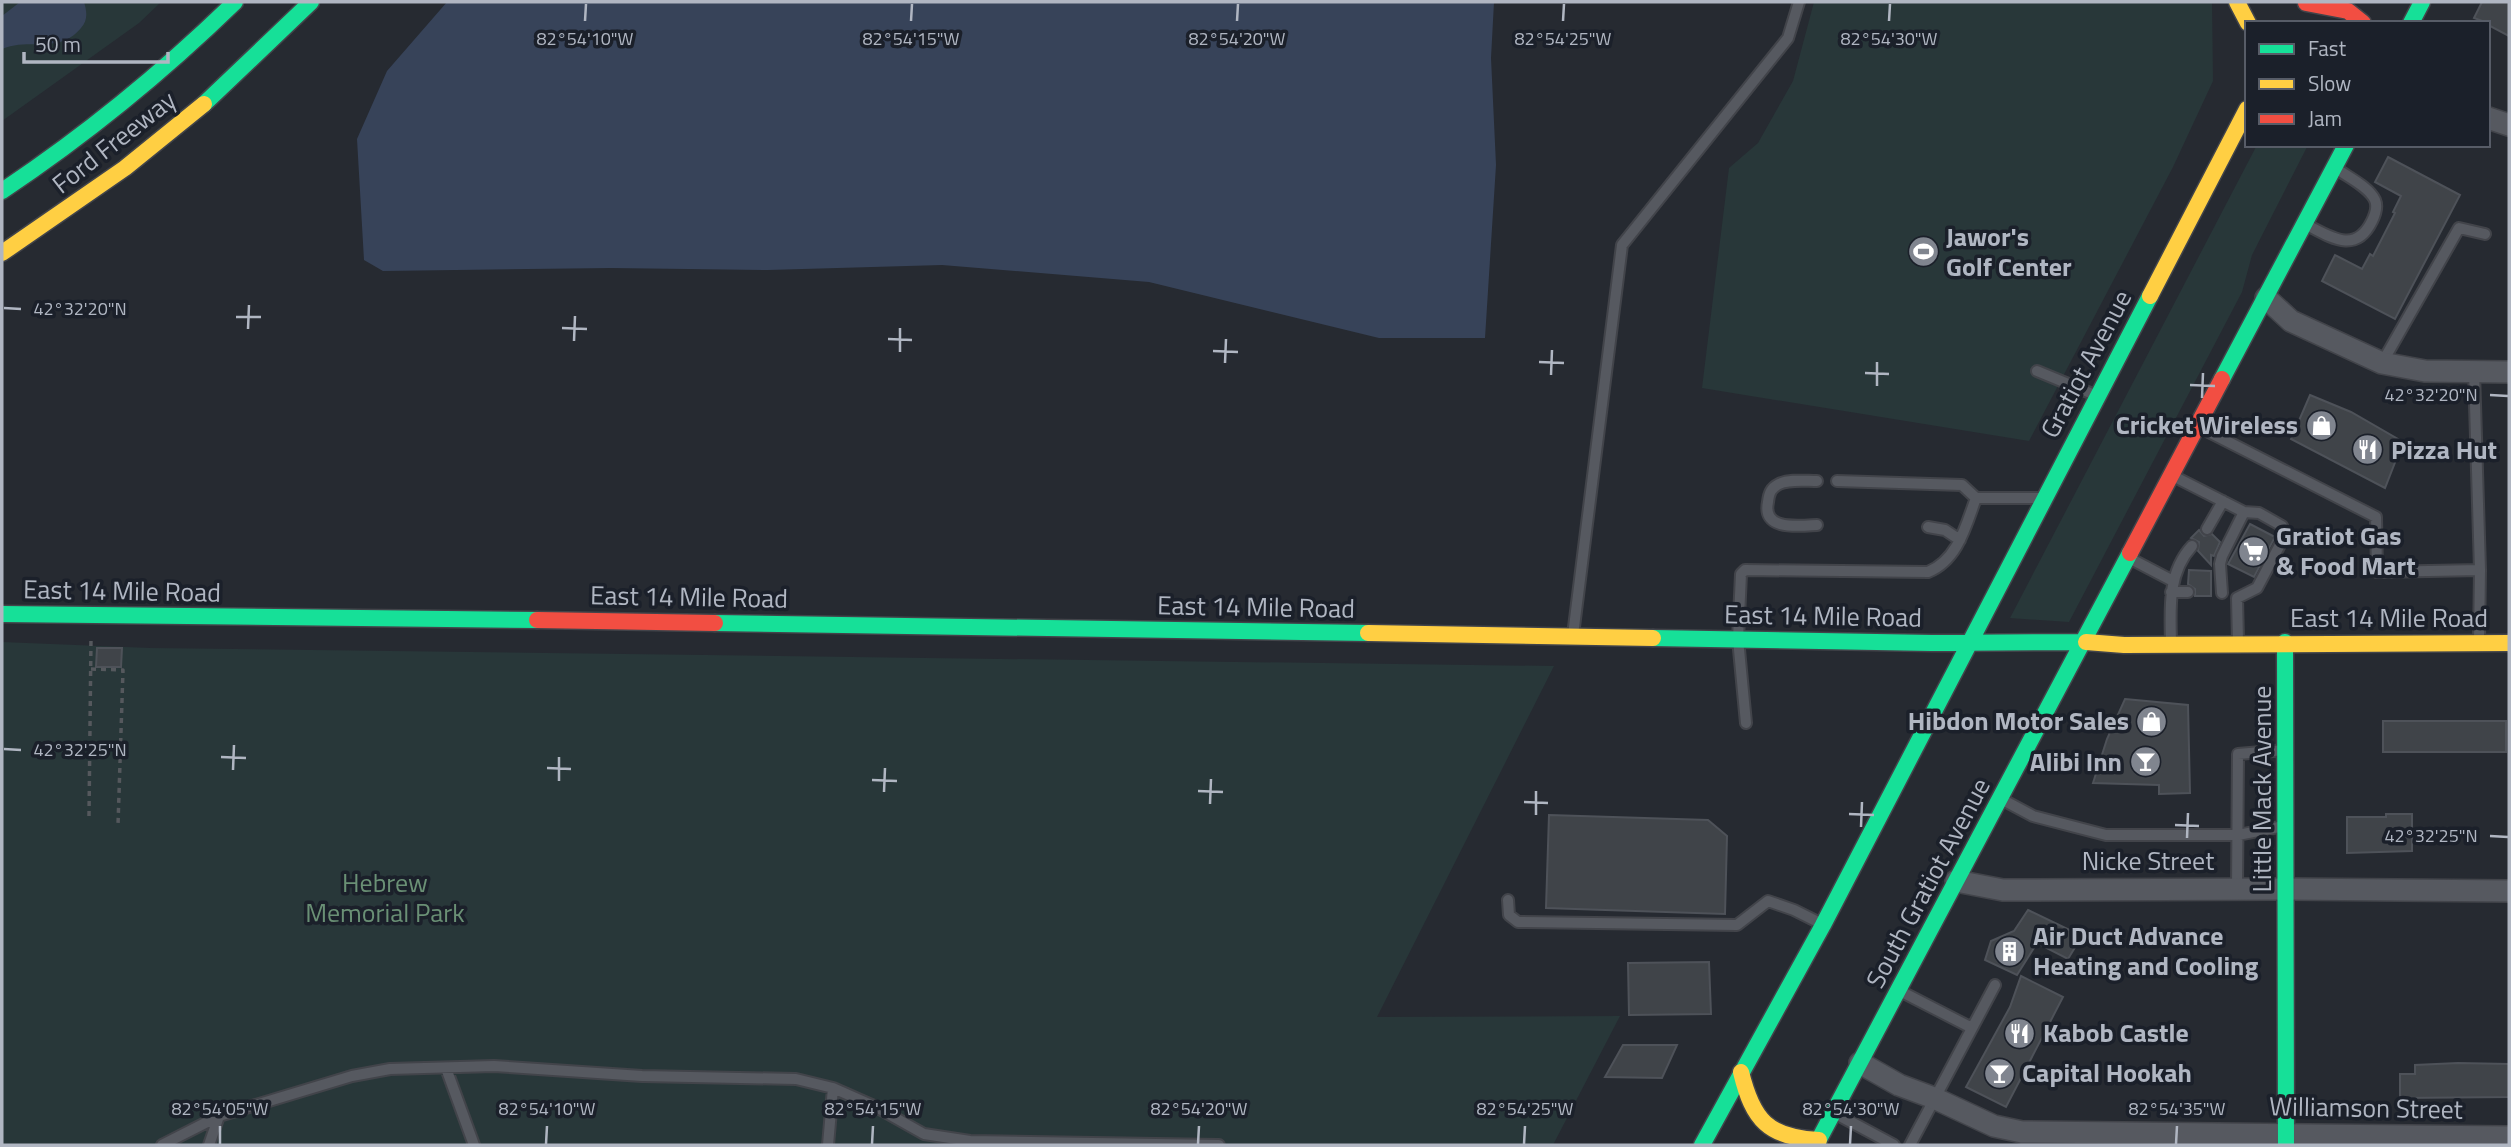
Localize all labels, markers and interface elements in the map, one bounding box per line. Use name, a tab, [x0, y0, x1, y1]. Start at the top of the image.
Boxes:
scale bar	[24, 21, 168, 65]
legend	[2245, 21, 2490, 147]
text: 82°54'10"W	[537, 25, 634, 52]
text: 82°54'15"W	[863, 25, 960, 52]
text: 82°54'20"W	[1189, 25, 1286, 52]
text: 82°54'25"W	[1515, 25, 1612, 52]
text: 82°54'30"W	[1841, 25, 1938, 52]
text: 50 m	[35, 28, 81, 60]
text: Fast	[2308, 32, 2347, 64]
text: Slow	[2308, 67, 2351, 99]
street label: Ford Freeway	[43, 81, 184, 203]
text: Jam	[2308, 102, 2342, 134]
place label: Jawor's Golf Center	[1946, 217, 2072, 286]
sports icon: Jawor's Golf Center	[1906, 235, 1940, 269]
street label: Gratiot Avenue	[2030, 283, 2141, 445]
text: 42°32'20"N	[33, 295, 127, 322]
text: 42°32'20"N	[2384, 381, 2478, 408]
place label: Cricket Wireless	[2116, 405, 2298, 444]
shop icon: Cricket Wireless	[2304, 408, 2338, 442]
place label: Pizza Hut	[2391, 430, 2497, 469]
restaurant icon: Pizza Hut	[2351, 433, 2385, 467]
place label: Gratiot Gas & Food Mart	[2276, 516, 2416, 585]
supermarket icon: Gratiot Gas & Food Mart	[2236, 534, 2270, 568]
street label: East 14 Mile Road	[23, 569, 221, 612]
street label: East 14 Mile Road	[590, 575, 788, 618]
street label: East 14 Mile Road	[1157, 585, 1355, 628]
street label: East 14 Mile Road	[1724, 594, 1922, 637]
street label: East 14 Mile Road	[2290, 598, 2488, 637]
street label: Little Mack Avenue	[2242, 686, 2281, 892]
place label: Hibdon Motor Sales	[1908, 701, 2129, 740]
shop icon: Hibdon Motor Sales	[2135, 704, 2169, 738]
text: 42°32'25"N	[33, 736, 127, 763]
place label: Alibi Inn	[2030, 742, 2122, 781]
bar icon: Alibi Inn	[2128, 745, 2162, 779]
street label: South Gratiot Avenue	[1856, 771, 1999, 995]
text: 42°32'25"N	[2384, 822, 2478, 849]
street label: Nicke Street	[2082, 841, 2214, 880]
park label: Hebrew Memorial Park	[305, 863, 465, 932]
place label: Air Duct Advance Heating and Cooling	[2033, 916, 2258, 985]
building icon: Air Duct Advance Heating and Cooling	[1993, 934, 2027, 968]
place label: Kabob Castle	[2043, 1013, 2189, 1052]
restaurant icon: Kabob Castle	[2003, 1016, 2037, 1050]
place label: Capital Hookah	[2022, 1053, 2192, 1092]
bar icon: Capital Hookah	[1982, 1056, 2016, 1090]
street label: Williamson Street	[2269, 1086, 2463, 1129]
text: 82°54'05"W	[172, 1095, 269, 1122]
text: 82°54'10"W	[499, 1095, 596, 1122]
text: 82°54'15"W	[825, 1095, 922, 1122]
text: 82°54'20"W	[1151, 1095, 1248, 1122]
text: 82°54'25"W	[1477, 1095, 1574, 1122]
text: 82°54'30"W	[1803, 1095, 1900, 1122]
text: 82°54'35"W	[2129, 1095, 2226, 1122]

